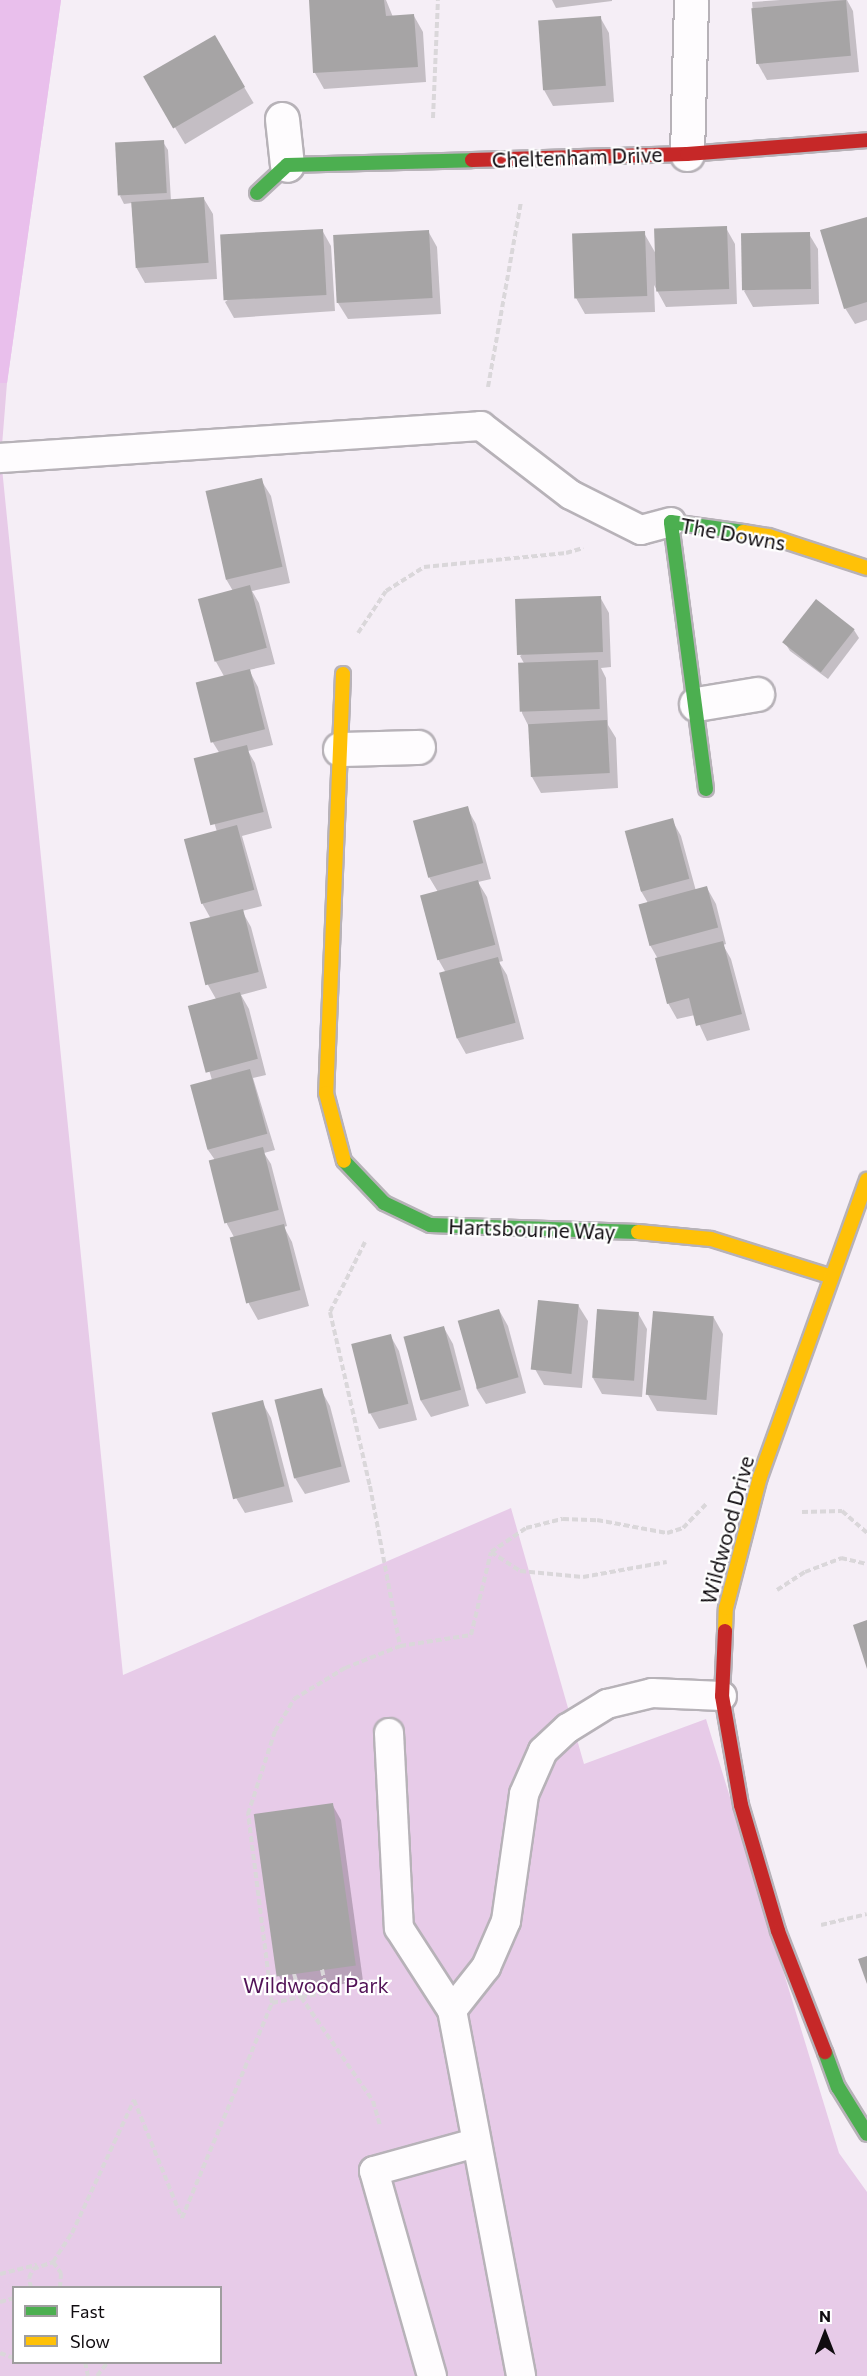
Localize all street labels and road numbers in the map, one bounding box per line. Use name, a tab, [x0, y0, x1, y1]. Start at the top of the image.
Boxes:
street label: Cheltenham Drive	[491, 141, 663, 173]
street label: The Downs	[678, 512, 788, 556]
street label: Hartsbourne Way	[448, 1213, 616, 1245]
street label: Wildwood Drive	[695, 1453, 759, 1607]

